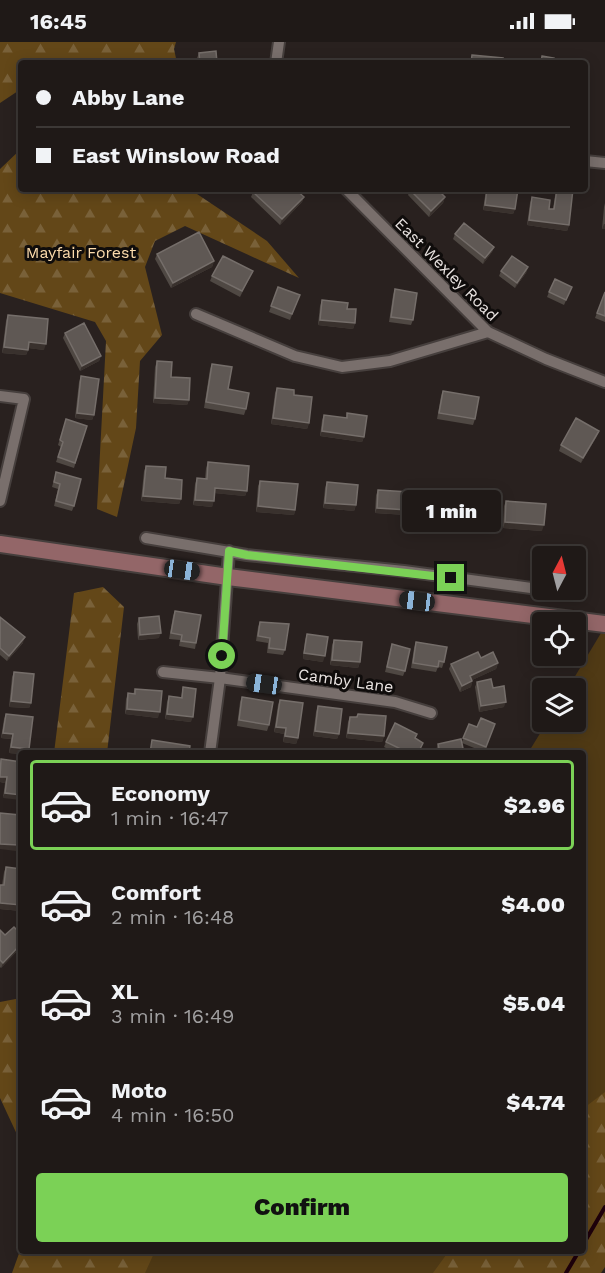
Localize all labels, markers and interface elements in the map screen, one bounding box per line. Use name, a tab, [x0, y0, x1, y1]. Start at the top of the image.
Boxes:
text: 16:45	[30, 9, 87, 34]
text: Abby Lane	[72, 85, 184, 110]
text: East Winslow Road	[72, 143, 280, 168]
street label: East Wexley Road	[391, 214, 502, 325]
park label: Mayfair Forest	[26, 243, 136, 262]
callout: 1 min	[402, 491, 500, 533]
text: 1 min	[426, 499, 477, 523]
north arrow	[532, 546, 586, 600]
map controls	[532, 546, 586, 732]
car	[163, 559, 201, 581]
route end	[437, 564, 464, 591]
car	[398, 590, 436, 612]
button: locate	[532, 612, 586, 666]
route start	[208, 642, 235, 669]
street label: Camby Lane	[297, 664, 395, 697]
car	[245, 673, 283, 695]
button: layers	[532, 678, 586, 732]
icon: car	[39, 778, 93, 832]
text: Economy	[111, 781, 210, 806]
text: $2.96	[504, 793, 565, 818]
text: 1 min · 16:47	[111, 806, 228, 830]
icon: car	[39, 877, 93, 931]
text: Comfort	[111, 880, 201, 905]
text: $4.00	[501, 892, 565, 917]
text: 2 min · 16:48	[111, 905, 234, 929]
icon: car	[39, 976, 93, 1030]
text: XL	[111, 979, 139, 1004]
text: $5.04	[503, 991, 565, 1016]
text: 3 min · 16:49	[111, 1004, 234, 1028]
icon: car	[39, 1075, 93, 1129]
text: Moto	[111, 1078, 167, 1103]
text: $4.74	[506, 1090, 565, 1115]
text: 4 min · 16:50	[111, 1103, 235, 1127]
button: Confirm	[36, 1173, 568, 1242]

